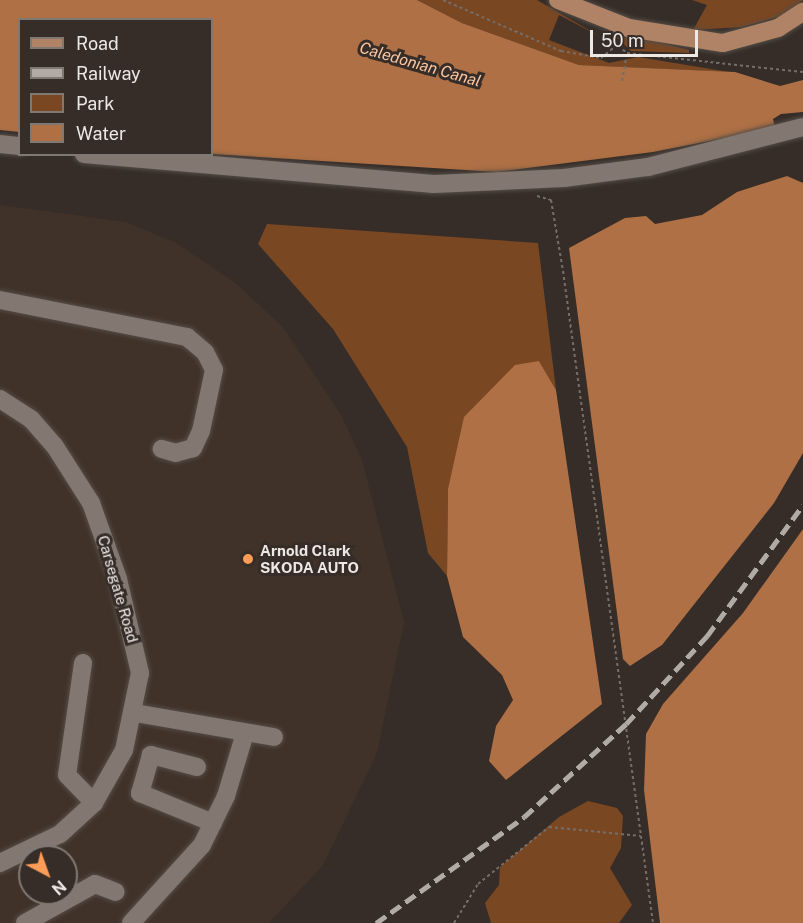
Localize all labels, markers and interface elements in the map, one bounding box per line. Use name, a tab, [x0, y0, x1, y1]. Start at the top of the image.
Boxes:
legend	[18, 18, 213, 156]
scale bar	[593, 18, 701, 56]
text: 50 m	[601, 30, 644, 51]
text: Road	[76, 33, 119, 54]
water label: Caledonian Canal	[357, 38, 483, 92]
text: Railway	[76, 63, 141, 84]
text: Park	[76, 93, 114, 114]
text: Water	[76, 123, 126, 144]
street label: Carsegate Road	[94, 533, 142, 645]
place label: Arnold Clark SKODA AUTO	[260, 541, 359, 576]
marker: Arnold Clark SKODA AUTO	[241, 552, 255, 566]
north arrow	[18, 845, 78, 905]
text: N	[48, 876, 70, 899]

